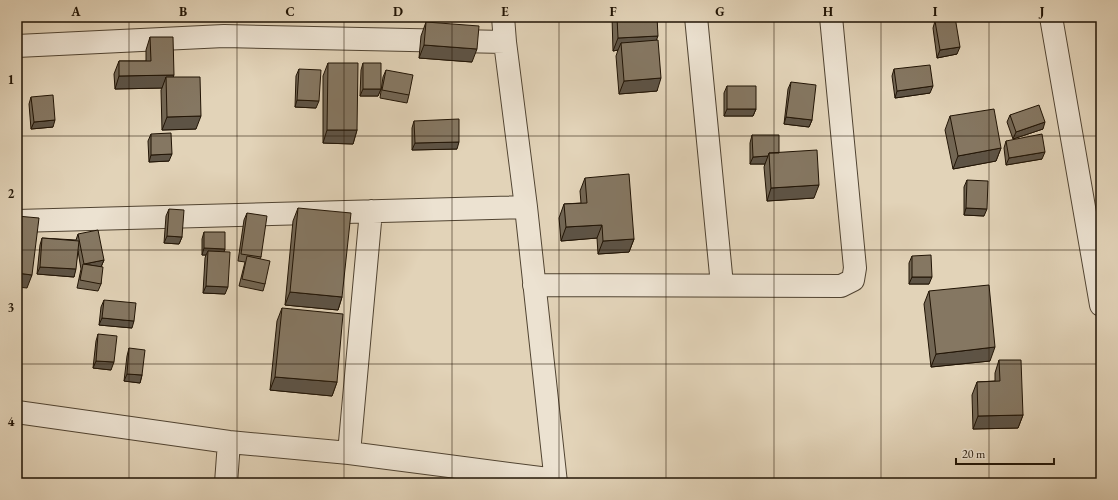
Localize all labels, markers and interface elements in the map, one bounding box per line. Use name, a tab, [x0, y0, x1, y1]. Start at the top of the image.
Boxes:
text: A	[70, 3, 81, 20]
text: B	[179, 3, 187, 20]
text: C	[285, 3, 295, 20]
text: D	[393, 3, 403, 20]
text: E	[501, 3, 509, 20]
text: F	[609, 3, 617, 20]
text: G	[715, 3, 725, 20]
text: H	[823, 3, 834, 20]
text: I	[933, 3, 938, 20]
text: J	[1038, 3, 1045, 20]
text: 1	[8, 71, 15, 88]
text: 2	[8, 185, 15, 202]
text: 3	[8, 299, 15, 316]
text: 4	[8, 413, 15, 430]
scale bar	[956, 440, 1054, 466]
text: 20 m	[962, 446, 986, 462]

